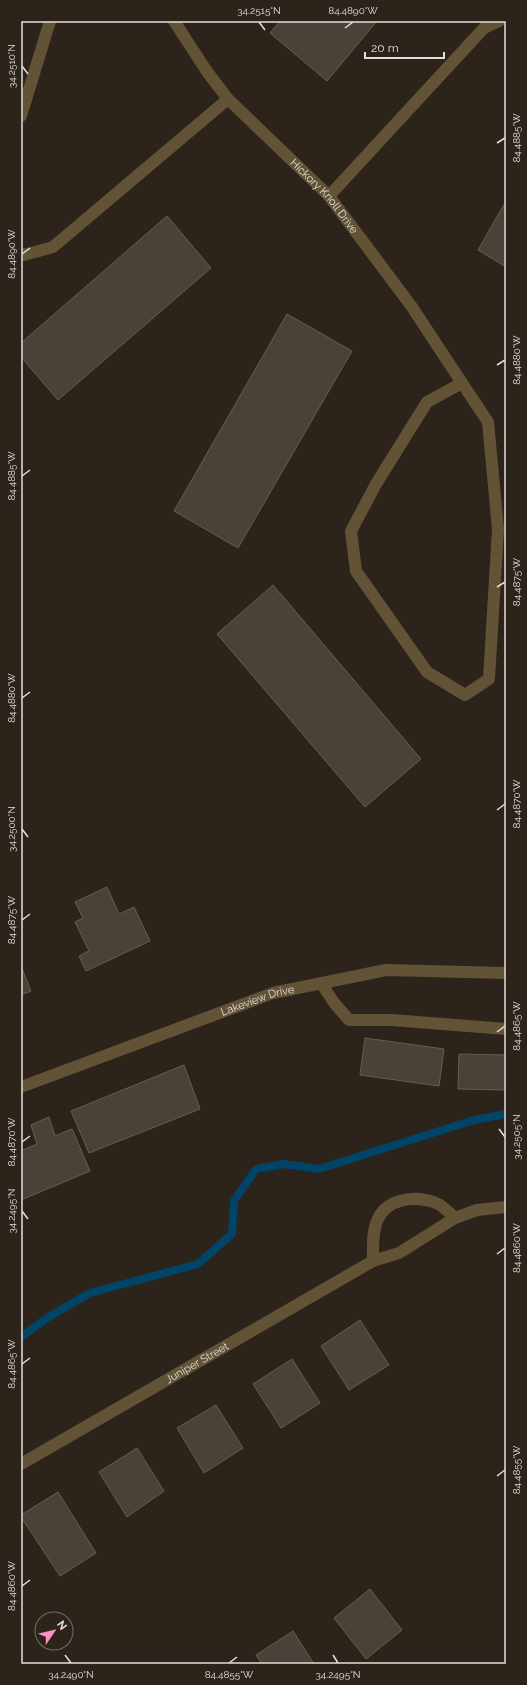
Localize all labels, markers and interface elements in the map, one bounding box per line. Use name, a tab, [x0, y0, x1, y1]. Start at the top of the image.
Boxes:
text: 34.2515°N	[237, 5, 281, 16]
text: 84.4890°W	[328, 5, 378, 16]
scale bar	[365, 34, 444, 60]
text: 20 m	[371, 41, 399, 55]
text: 34.2510°N	[6, 44, 17, 88]
text: 84.4885°W	[511, 113, 522, 163]
street label: Hickory Knoll Drive	[288, 156, 361, 236]
text: 84.4890°W	[6, 229, 17, 279]
text: 84.4880°W	[511, 335, 522, 385]
text: 84.4885°W	[6, 451, 17, 501]
text: 84.4875°W	[511, 557, 522, 606]
text: 84.4880°W	[6, 673, 17, 723]
text: 84.4870°W	[511, 779, 522, 829]
text: 34.2500°N	[6, 806, 17, 852]
text: 84.4875°W	[6, 895, 17, 944]
street label: Lakeview Drive	[219, 982, 296, 1018]
text: 84.4865°W	[511, 1001, 522, 1051]
text: 34.2505°N	[511, 1114, 522, 1160]
text: 84.4870°W	[6, 1117, 17, 1167]
text: 34.2495°N	[6, 1188, 17, 1234]
text: 84.4860°W	[511, 1223, 522, 1273]
text: 84.4865°W	[6, 1339, 17, 1389]
street label: Juniper Street	[163, 1339, 231, 1386]
text: 84.4855°W	[511, 1445, 522, 1494]
text: 84.4860°W	[6, 1561, 17, 1611]
north arrow	[34, 1611, 74, 1651]
text: N	[54, 1618, 70, 1633]
text: 34.2490°N	[48, 1669, 94, 1680]
text: 84.4855°W	[205, 1669, 254, 1680]
text: 34.2495°N	[315, 1669, 361, 1680]

